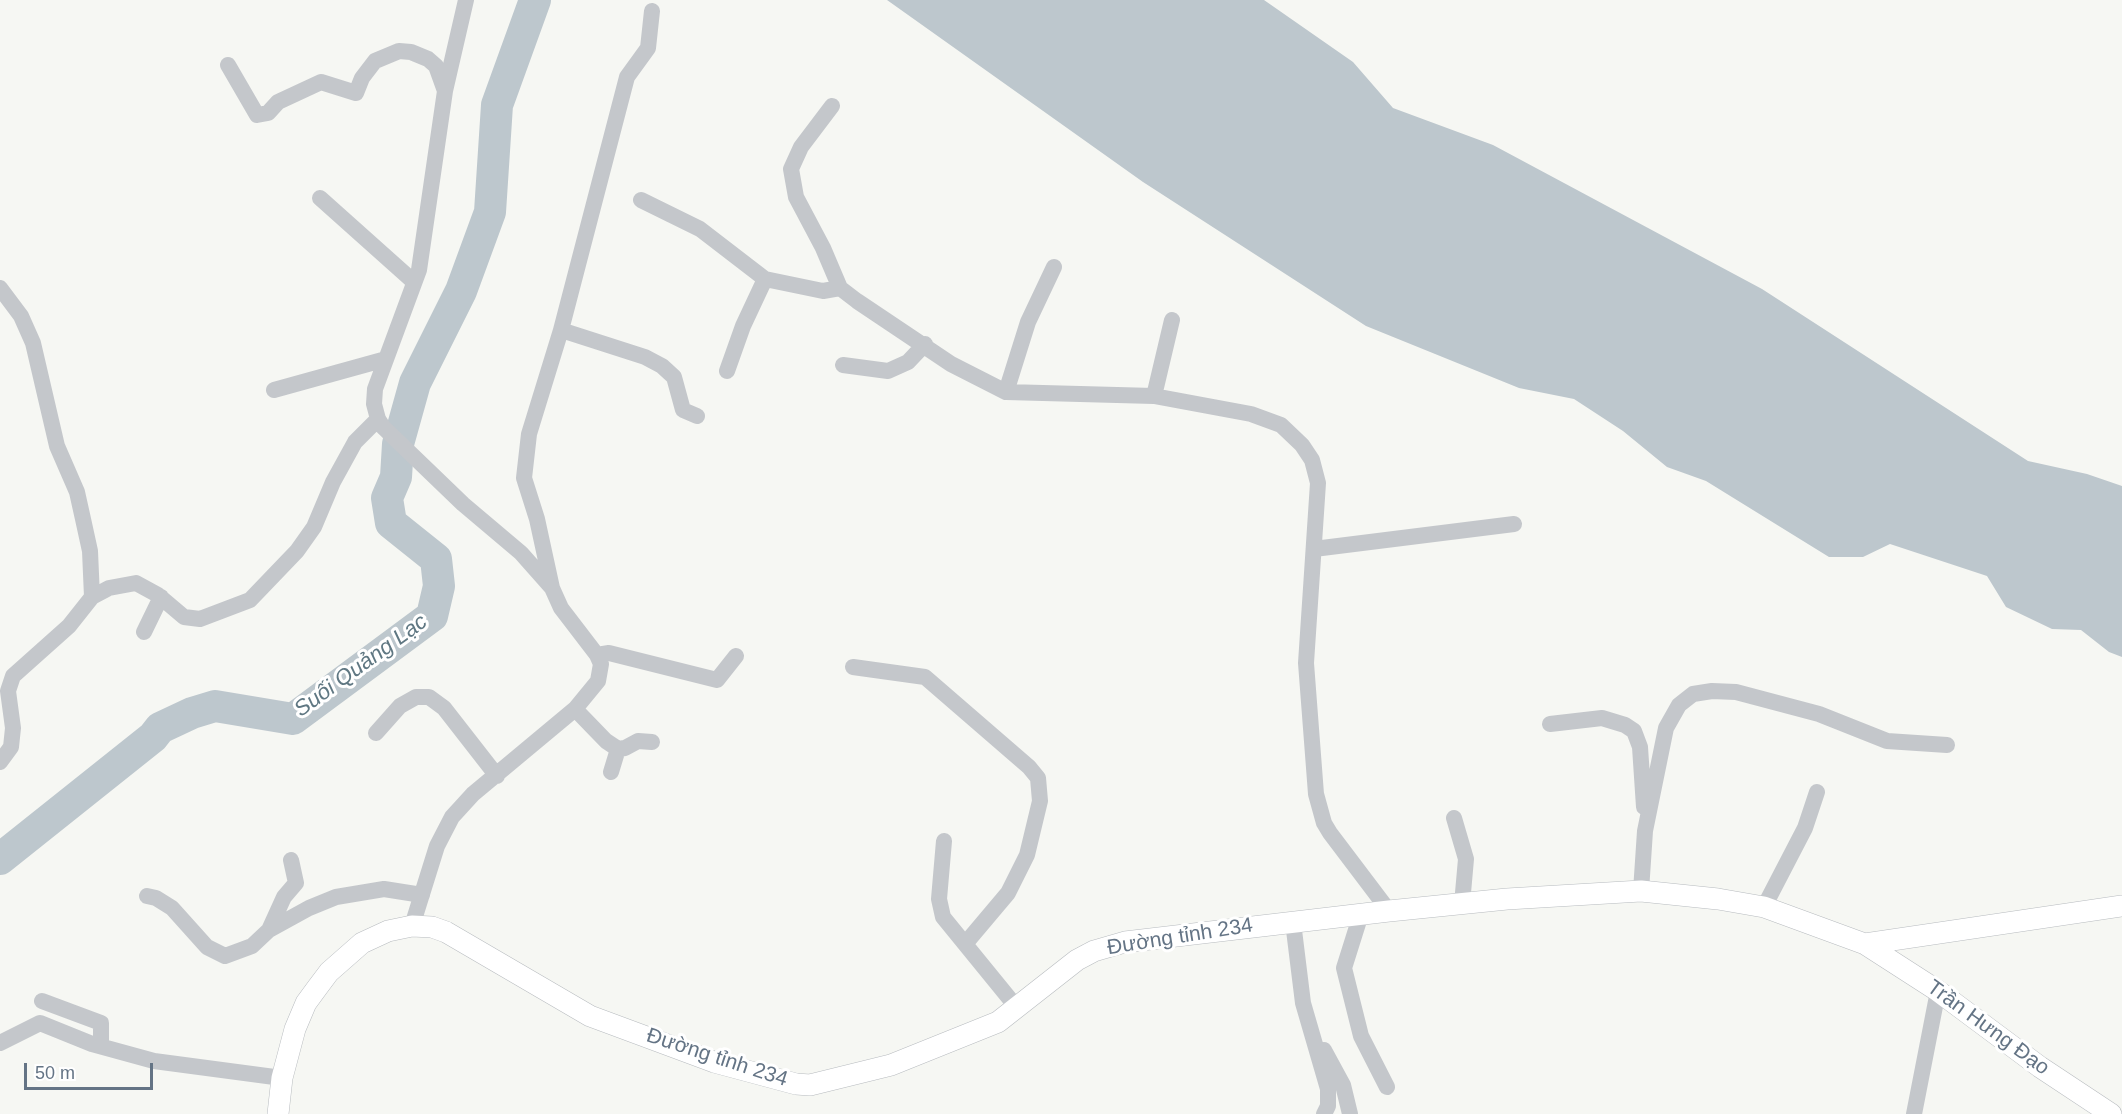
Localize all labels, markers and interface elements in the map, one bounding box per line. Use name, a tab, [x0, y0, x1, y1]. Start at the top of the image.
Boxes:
water label: Suối Quảng Lạc	[289, 609, 433, 723]
street label: Đường tỉnh 234	[1105, 913, 1255, 961]
street label: Trần Hưng Đạo	[1922, 975, 2054, 1081]
street label: Đường tỉnh 234	[643, 1023, 791, 1093]
scale bar	[27, 1051, 156, 1089]
text: 50 m	[35, 1063, 75, 1083]

